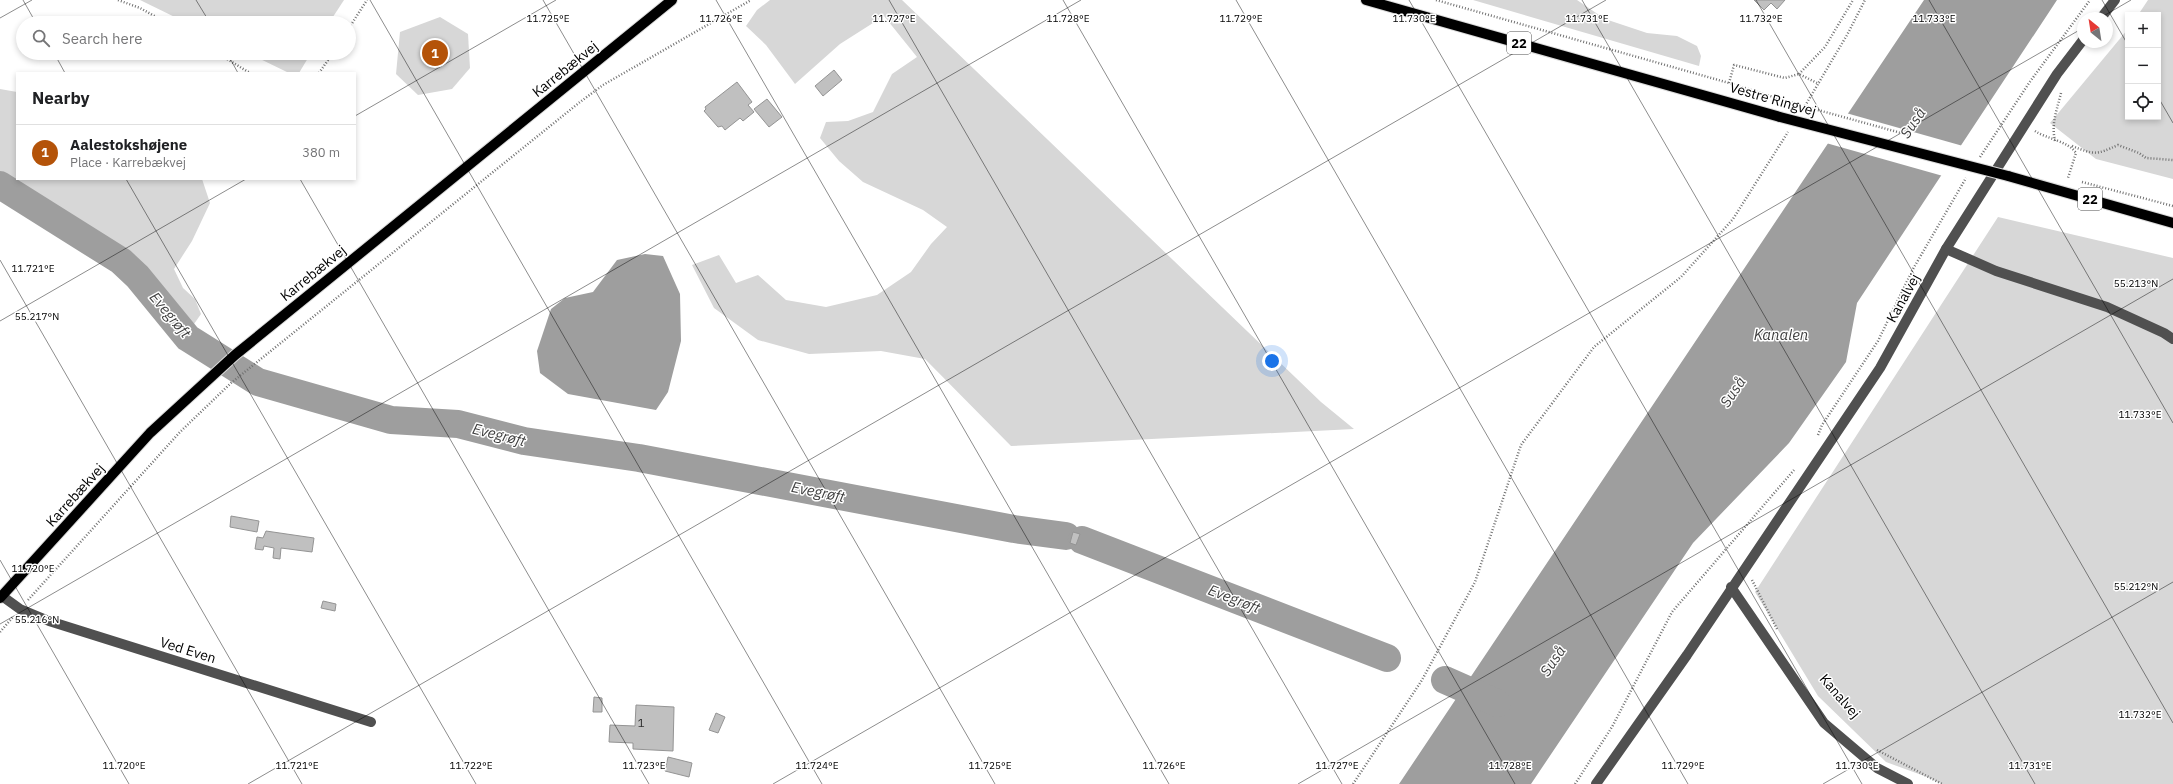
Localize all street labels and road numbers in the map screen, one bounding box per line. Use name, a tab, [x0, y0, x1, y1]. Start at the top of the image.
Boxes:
road number: 22	[1507, 32, 1531, 54]
street label: Karrebækvej	[528, 37, 602, 101]
street label: Vestre Ringvej	[1728, 78, 1818, 120]
road number: 22	[2078, 188, 2102, 210]
street label: Karrebækvej	[276, 241, 350, 305]
street label: Kanalvej	[1882, 270, 1924, 326]
street label: Karrebækvej	[42, 459, 108, 531]
street label: Ved Even	[158, 633, 218, 667]
street label: Kanalvej	[1816, 670, 1864, 722]

